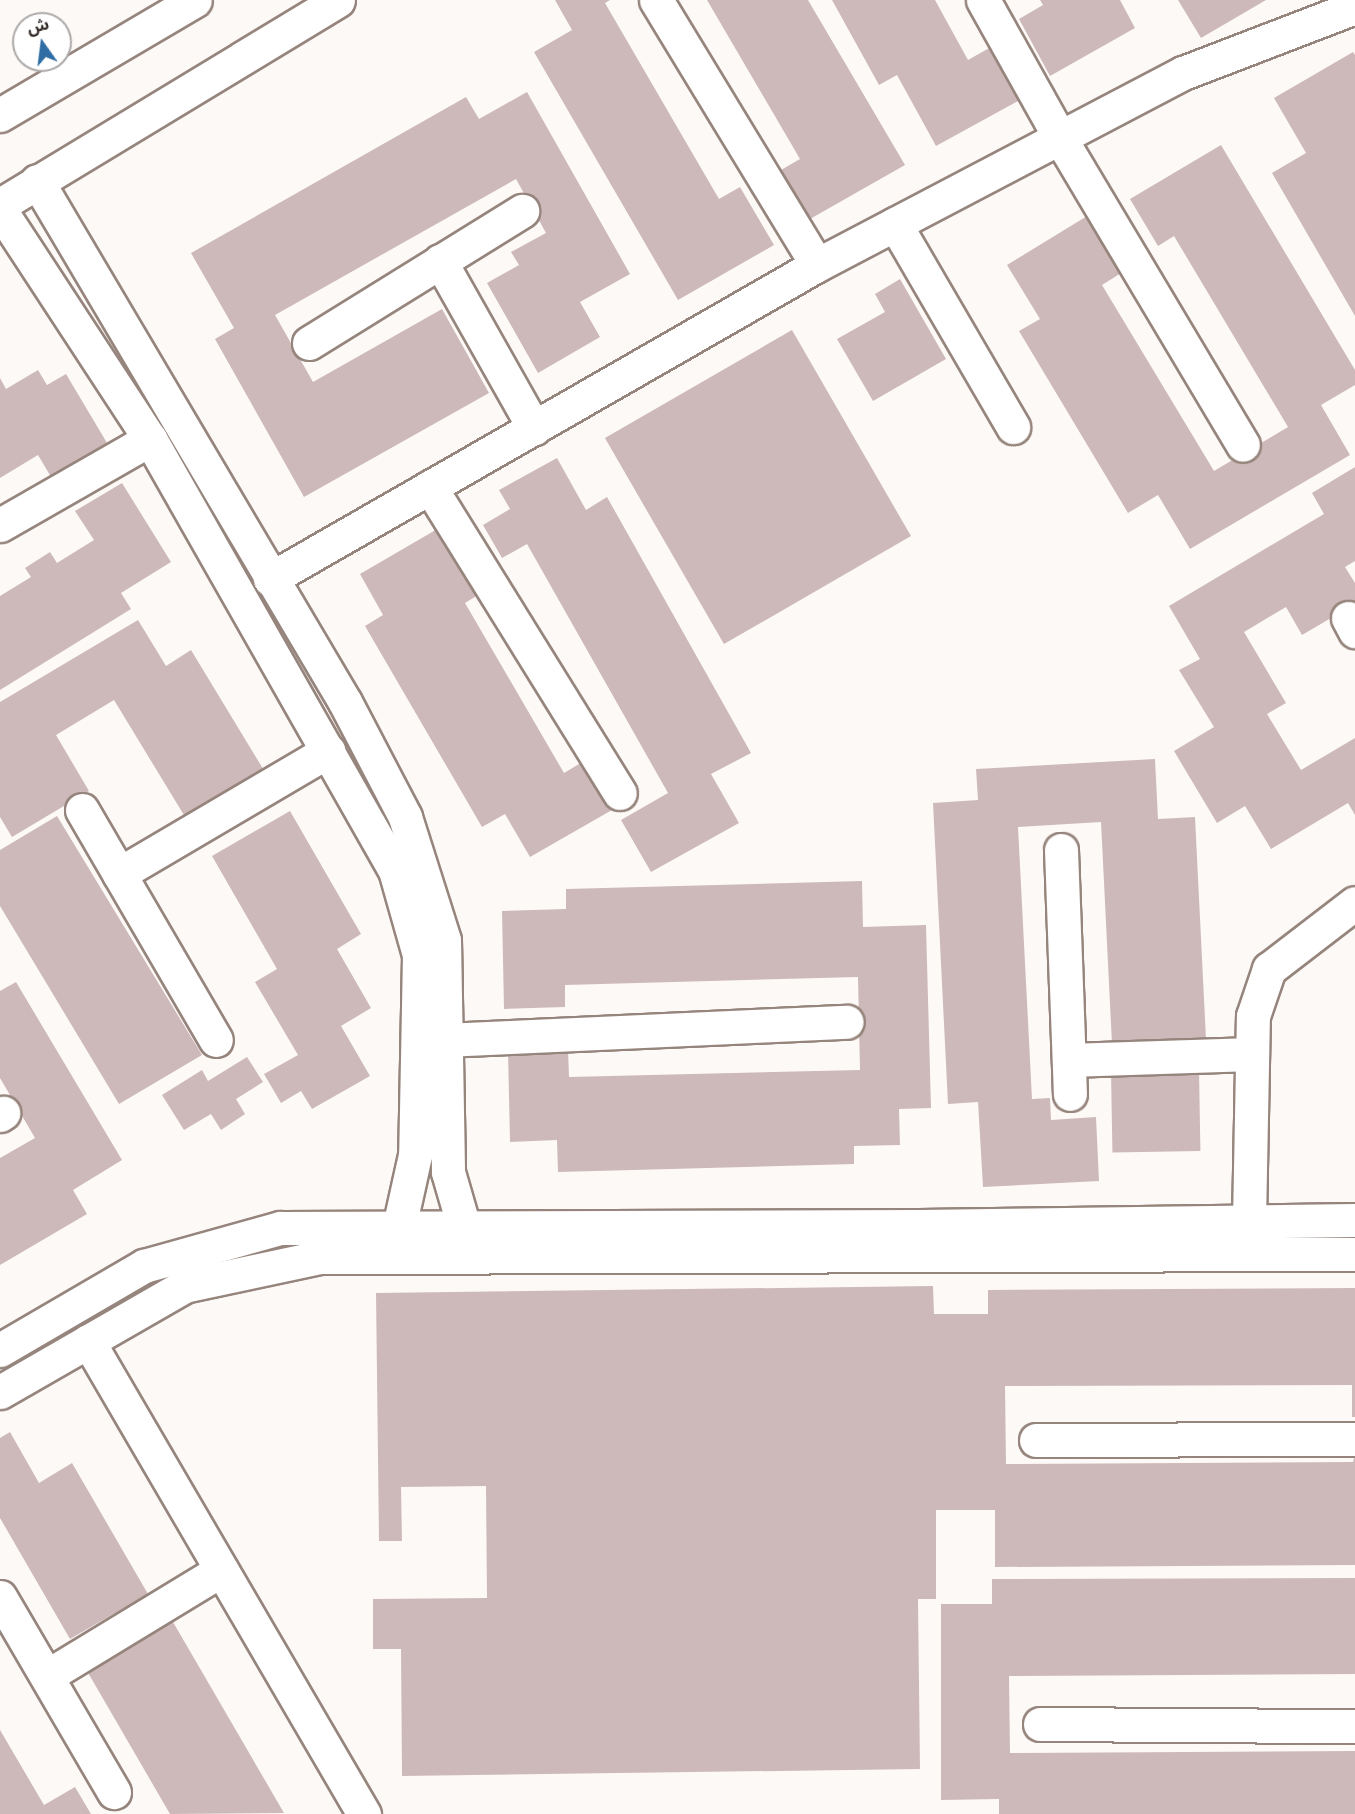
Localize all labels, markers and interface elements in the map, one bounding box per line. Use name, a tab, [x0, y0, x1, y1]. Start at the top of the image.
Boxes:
north arrow	[12, 12, 72, 72]
text: ش	[25, 12, 51, 40]

